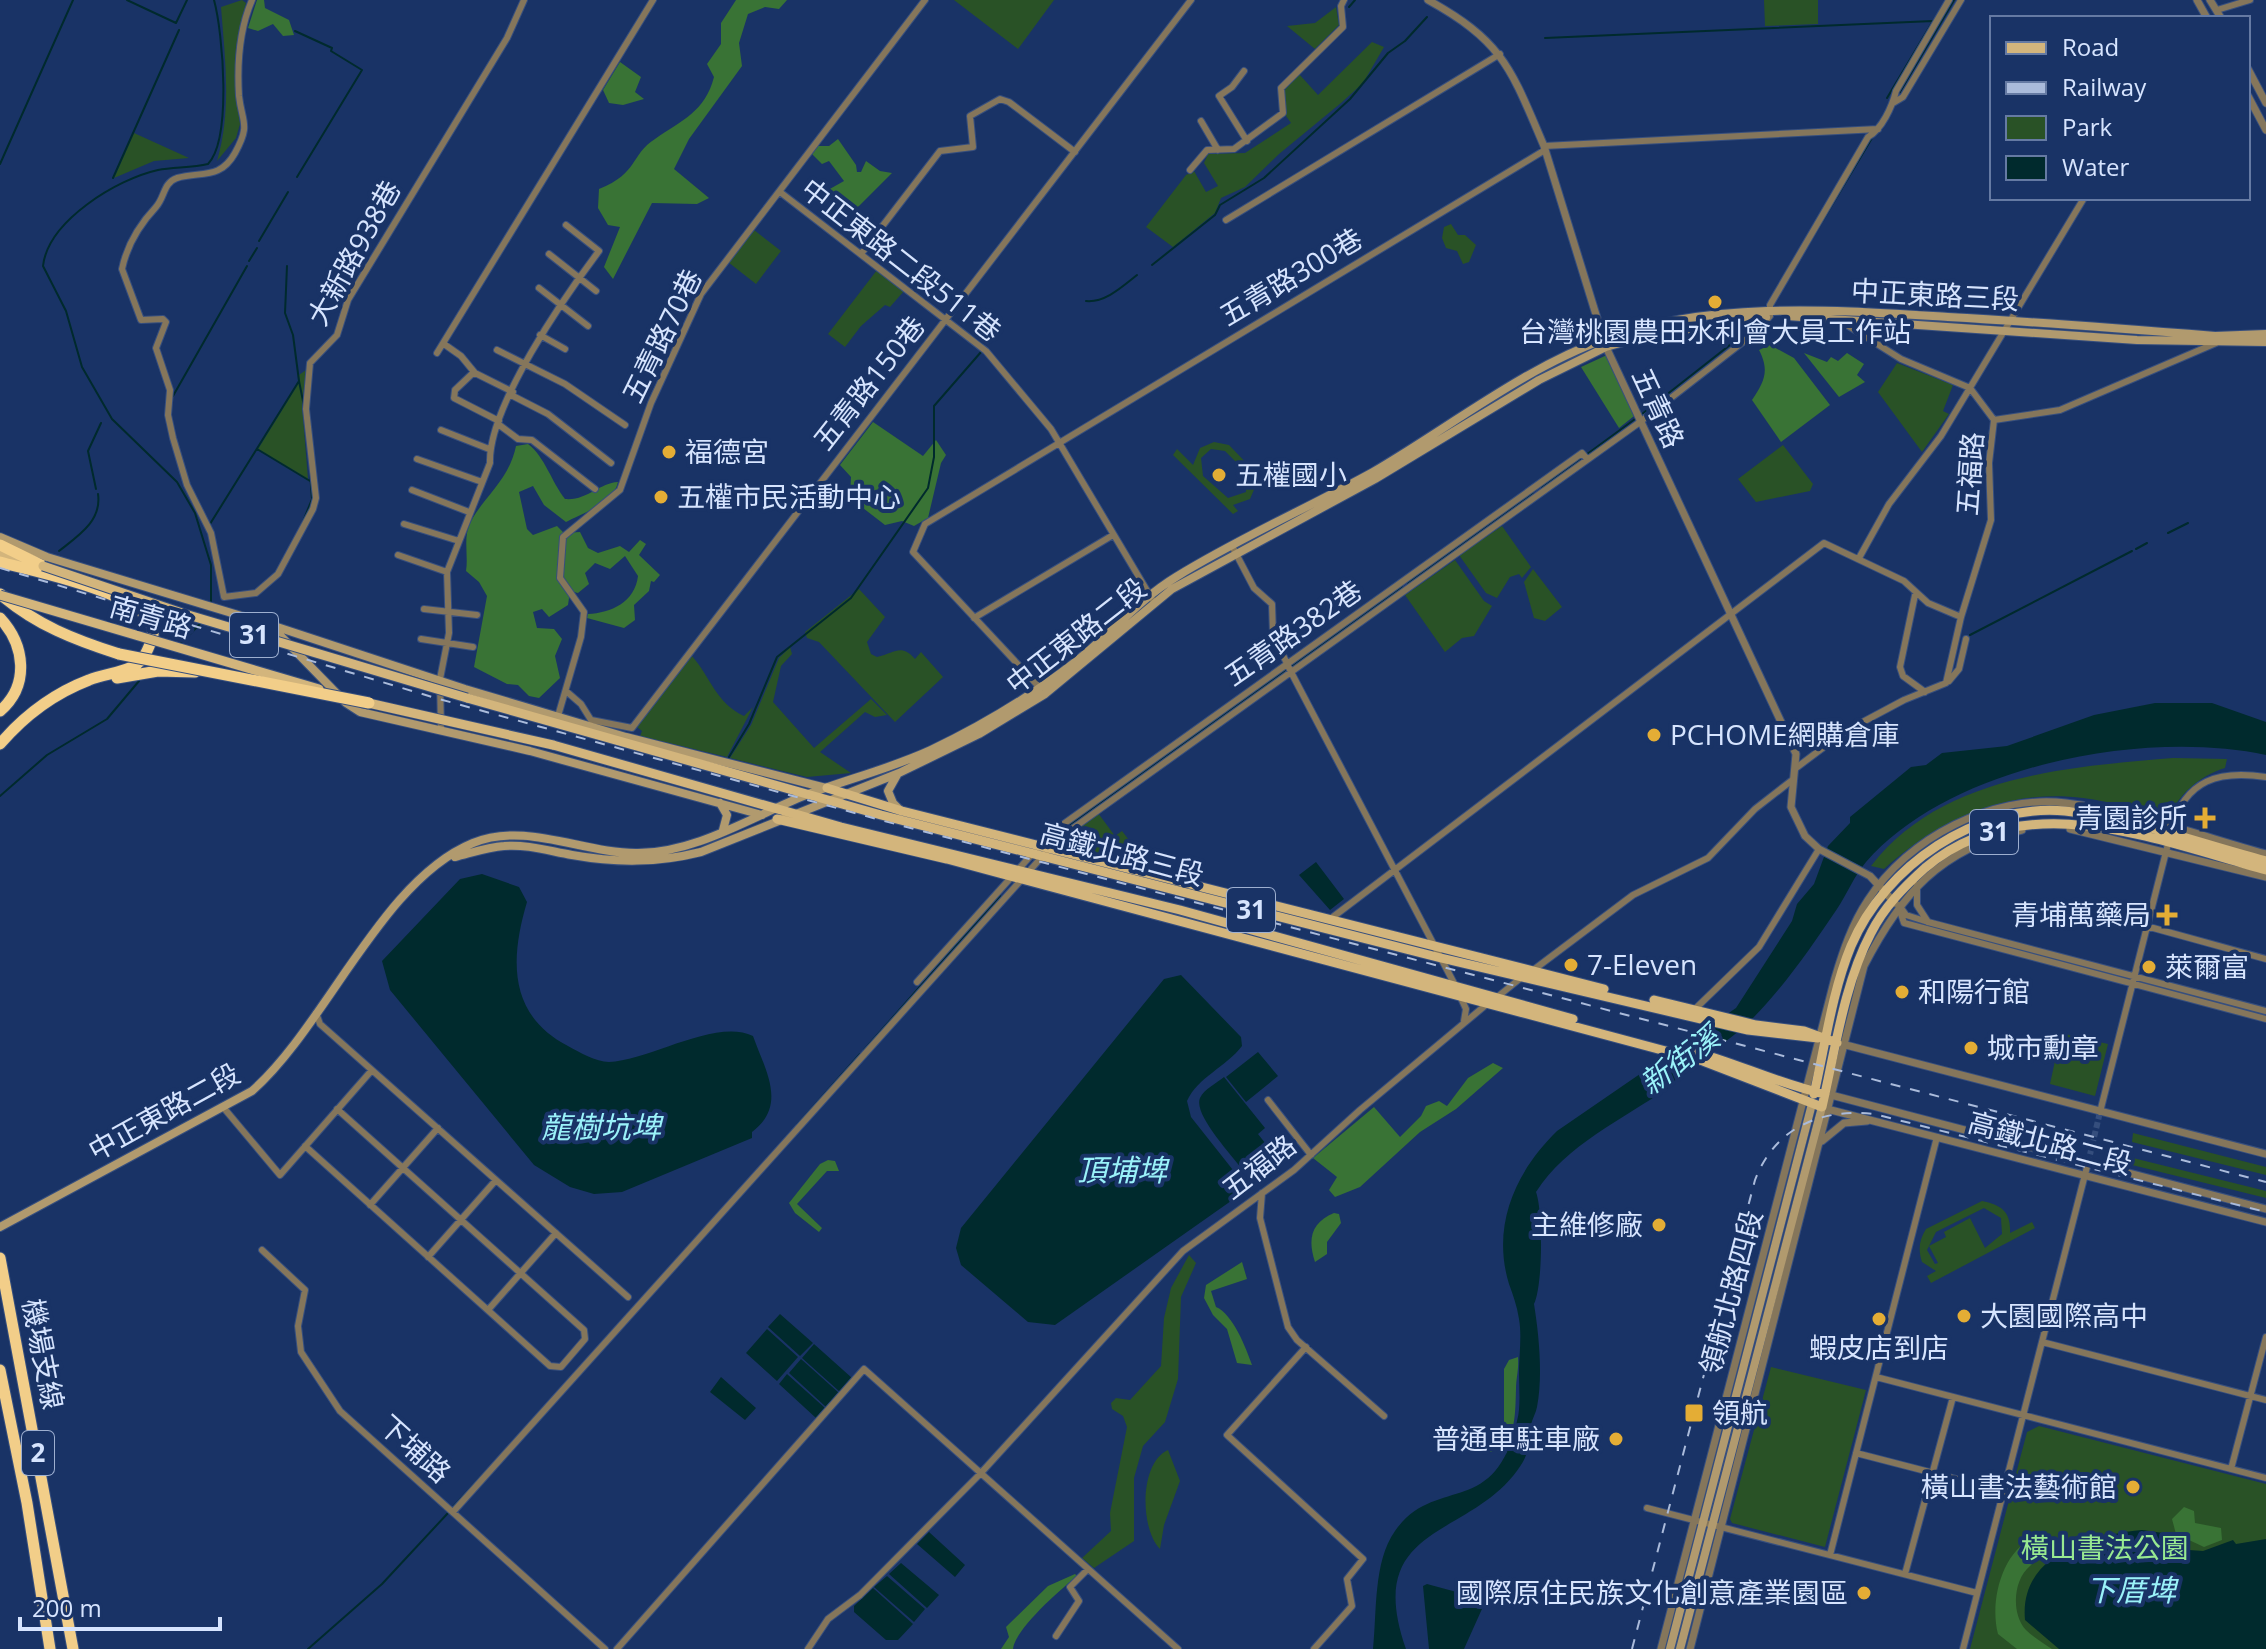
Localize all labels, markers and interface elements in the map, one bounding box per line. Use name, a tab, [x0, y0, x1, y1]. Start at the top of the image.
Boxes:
legend	[1990, 16, 2250, 200]
text: Road	[2062, 30, 2119, 63]
text: Railway	[2062, 70, 2147, 103]
text: Park	[2062, 110, 2113, 143]
text: Water	[2062, 150, 2130, 183]
street label: 中正東路二段511巷	[794, 169, 1009, 349]
street label: 大新路938巷	[298, 173, 409, 332]
street label: 五青路300巷	[1212, 219, 1369, 334]
street label: 五青路70巷	[612, 263, 710, 409]
street label: 中正東路三段	[1850, 271, 2020, 317]
marker: 台灣桃園農田水利會大員工作站	[1706, 293, 1724, 311]
street label: 五青路150巷	[804, 308, 932, 457]
place label: 台灣桃園農田水利會大員工作站	[1519, 312, 1911, 350]
street label: 五青路	[1624, 361, 1694, 454]
street label: 五福路	[1947, 431, 1991, 517]
place label: 福德宮	[685, 432, 769, 470]
marker: 福德宮	[660, 443, 678, 461]
place label: 五權國小	[1235, 455, 1347, 493]
marker: 五權國小	[1210, 466, 1228, 484]
place label: 五權市民活動中心	[677, 477, 901, 515]
marker: 五權市民活動中心	[652, 488, 670, 506]
street label: 中正東路二段	[997, 569, 1153, 702]
street label: 五青路382巷	[1216, 571, 1369, 694]
street label: 南青路	[106, 586, 197, 646]
road number: 31	[230, 613, 278, 657]
place label: PCHOME網購倉庫	[1670, 715, 1900, 753]
marker: PCHOME網購倉庫	[1645, 726, 1663, 744]
place label: 青園診所	[2075, 798, 2187, 836]
marker: 青園診所	[2194, 807, 2216, 829]
road number: 31	[1970, 810, 2018, 854]
street label: 高鐵北路三段	[1036, 813, 1208, 893]
road number: 31	[1227, 888, 1275, 932]
place label: 青埔萬藥局	[2011, 895, 2151, 933]
marker: 青埔萬藥局	[2158, 906, 2176, 924]
place label: 7-Eleven	[1587, 945, 1697, 983]
place label: 萊爾富	[2165, 947, 2249, 985]
marker: 7-Eleven	[1562, 956, 1580, 974]
marker: 萊爾富	[2140, 958, 2158, 976]
place label: 和陽行館	[1918, 972, 2030, 1010]
marker: 和陽行館	[1893, 983, 1911, 1001]
water label: 新街溪	[1631, 1014, 1731, 1103]
place label: 城市勳章	[1987, 1028, 2099, 1066]
marker: 城市勳章	[1962, 1039, 1980, 1057]
street label: 中正東路二段	[81, 1054, 246, 1168]
street label: 高鐵北路二段	[1964, 1102, 2136, 1182]
water label: 龍樹坑埤	[541, 1106, 664, 1147]
street label: 五福路	[1214, 1125, 1303, 1207]
water label: 頂埔埤	[1077, 1149, 1170, 1190]
place label: 主維修廠	[1531, 1205, 1643, 1243]
street label: 領航北路四段	[1690, 1206, 1770, 1378]
marker: 主維修廠	[1650, 1216, 1668, 1234]
street label: 機場支線	[15, 1295, 73, 1412]
place label: 大園國際高中	[1980, 1296, 2148, 1334]
marker: 大園國際高中	[1955, 1307, 1973, 1325]
marker: 蝦皮店到店	[1870, 1310, 1888, 1328]
place label: 蝦皮店到店	[1809, 1328, 1949, 1366]
place label: 領航	[1712, 1393, 1768, 1431]
marker: 領航	[1683, 1402, 1705, 1424]
street label: 下埔路	[372, 1406, 460, 1490]
place label: 普通車駐車廠	[1432, 1419, 1600, 1457]
marker: 普通車駐車廠	[1607, 1430, 1625, 1448]
road number: 2	[22, 1431, 54, 1475]
place label: 橫山書法藝術館	[1921, 1467, 2117, 1505]
marker: 橫山書法藝術館	[2124, 1478, 2142, 1496]
park label: 橫山書法公園	[2021, 1528, 2189, 1566]
water label: 下厝埤	[2086, 1569, 2179, 1610]
place label: 國際原住民族文化創意產業園區	[1456, 1573, 1848, 1611]
scale bar	[20, 1581, 220, 1631]
marker: 國際原住民族文化創意產業園區	[1855, 1584, 1873, 1602]
text: 200 m	[32, 1591, 102, 1624]

